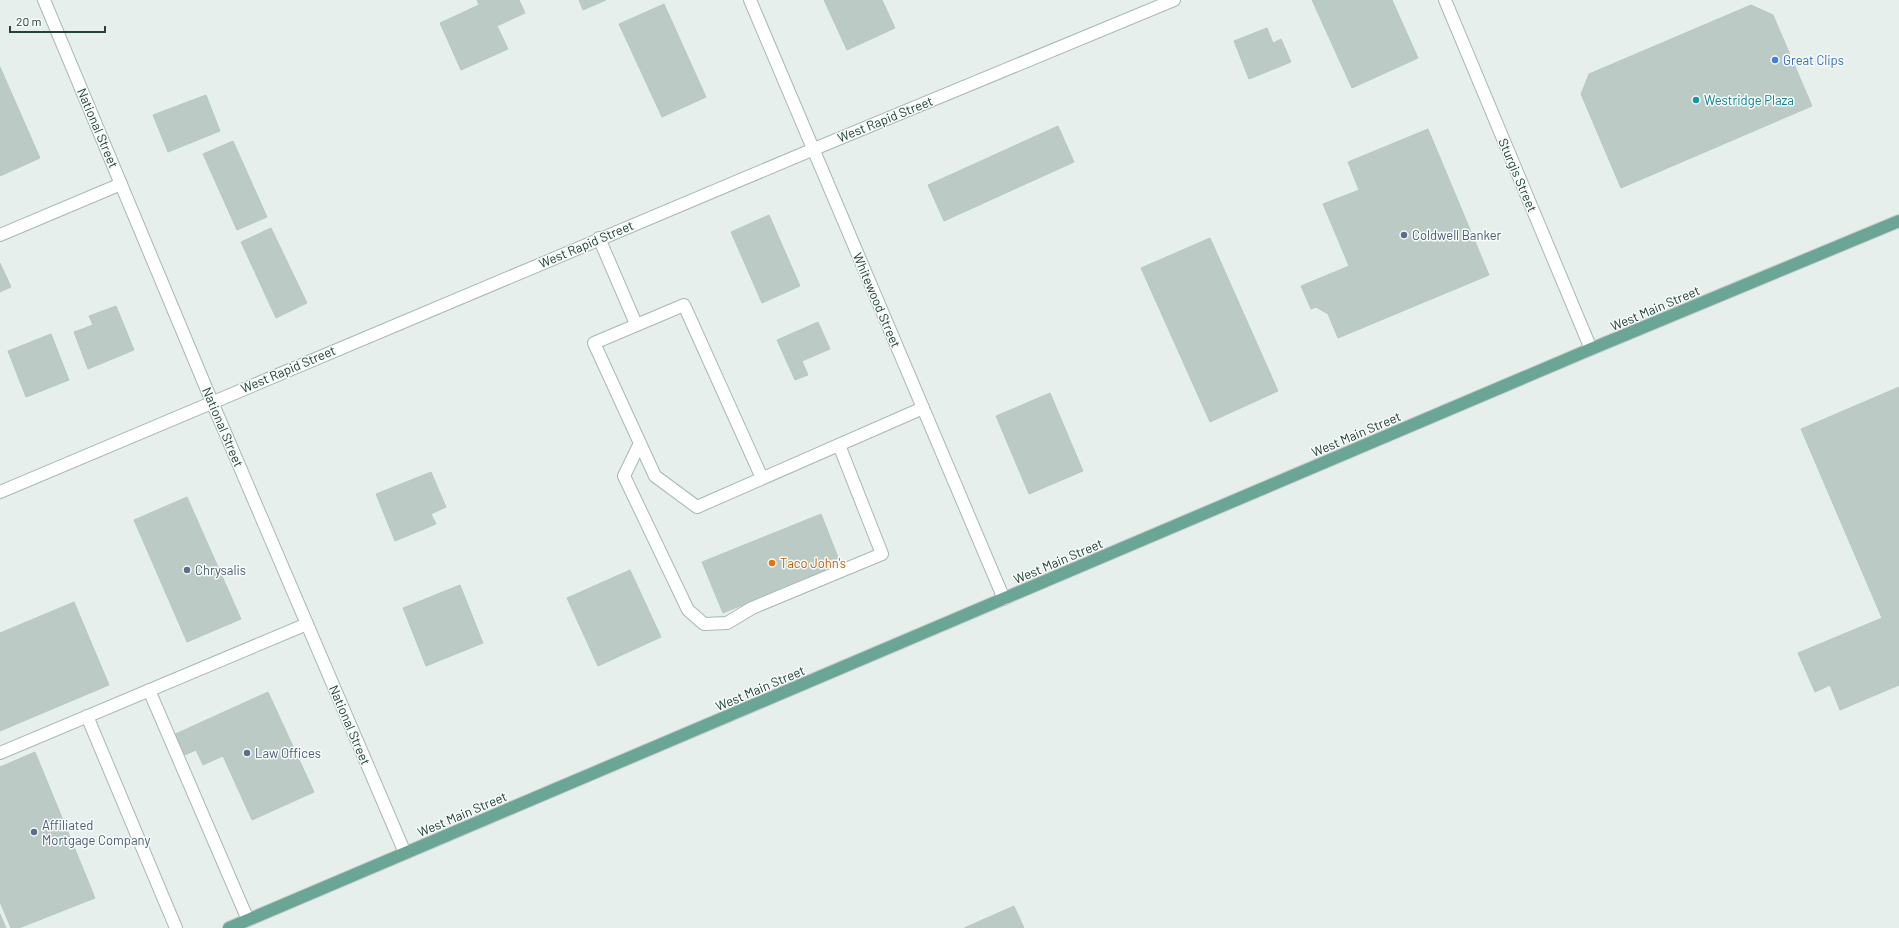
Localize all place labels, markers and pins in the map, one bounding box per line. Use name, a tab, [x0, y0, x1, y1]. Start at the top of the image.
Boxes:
place label: Great Clips	[1783, 52, 1844, 68]
marker: Great Clips	[1770, 55, 1780, 65]
place label: Westridge Plaza	[1704, 92, 1794, 108]
marker: Westridge Plaza	[1691, 95, 1701, 105]
place label: Coldwell Banker	[1412, 227, 1502, 243]
marker: Coldwell Banker	[1399, 230, 1409, 240]
place label: Taco John's	[780, 555, 846, 571]
marker: Taco John's	[767, 558, 777, 568]
place label: Chrysalis	[195, 562, 246, 578]
marker: Chrysalis	[182, 565, 192, 575]
place label: Law Offices	[255, 745, 321, 761]
marker: Law Offices	[242, 748, 252, 758]
place label: Affiliated Mortgage Company	[42, 817, 150, 848]
marker: Affiliated Mortgage Company	[29, 827, 39, 837]

